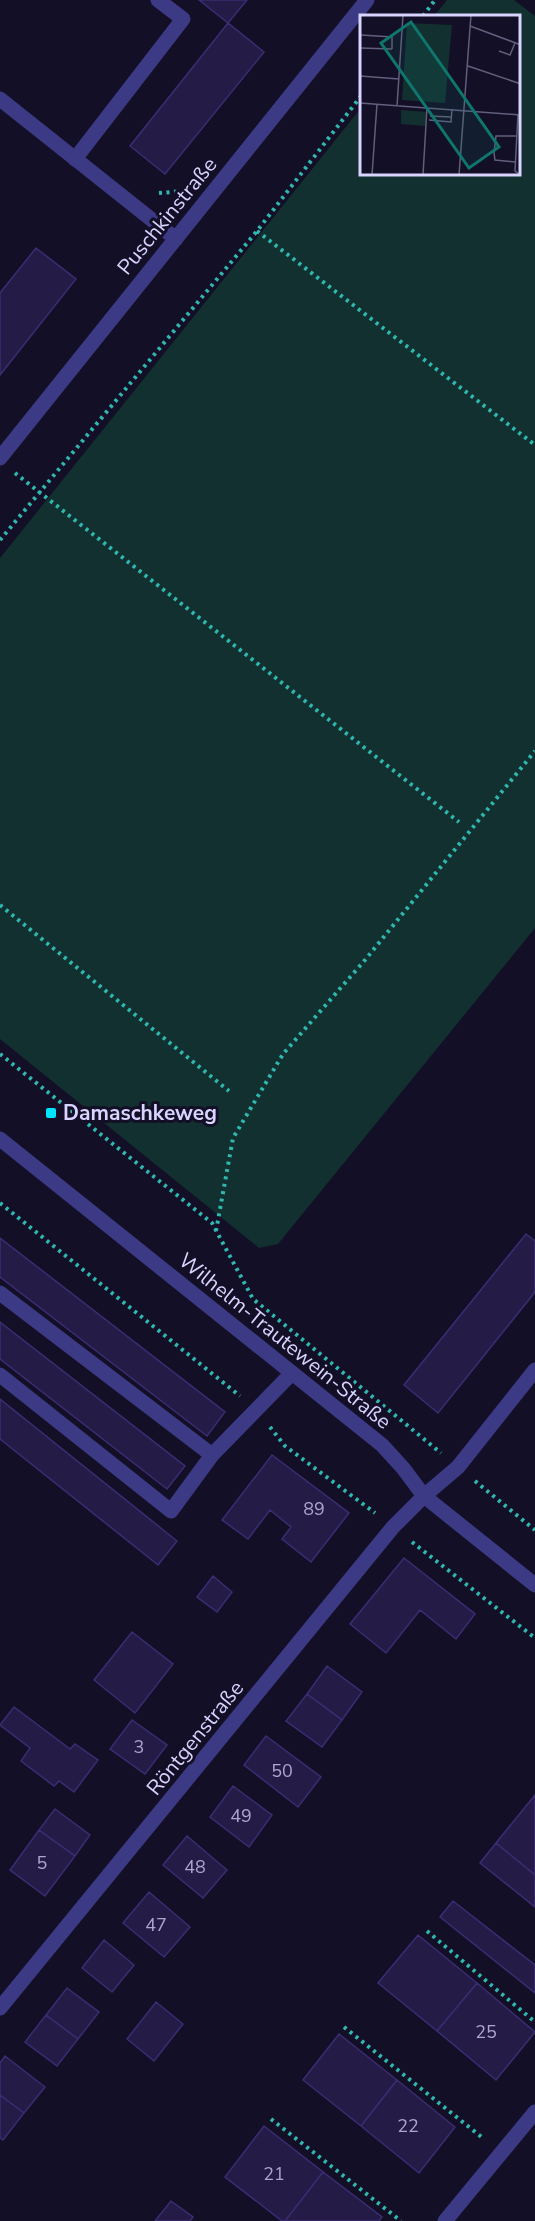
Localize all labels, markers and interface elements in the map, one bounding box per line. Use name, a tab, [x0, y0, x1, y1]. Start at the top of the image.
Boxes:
inset map	[360, 15, 520, 176]
street label: Puschkinstraße	[111, 151, 223, 281]
place label: Damaschkeweg	[63, 1099, 217, 1127]
marker: Damaschkeweg	[44, 1106, 58, 1120]
street label: Wilhelm-Trautewein-Straße	[173, 1246, 397, 1436]
house number: 89	[303, 1497, 325, 1521]
street label: Röntgenstraße	[140, 1675, 250, 1801]
house number: 3	[134, 1735, 144, 1759]
house number: 50	[271, 1759, 293, 1783]
house number: 49	[230, 1804, 252, 1828]
house number: 5	[37, 1851, 47, 1875]
house number: 48	[184, 1855, 206, 1879]
house number: 47	[145, 1913, 167, 1937]
house number: 25	[475, 2020, 497, 2044]
house number: 22	[397, 2114, 419, 2138]
house number: 21	[263, 2162, 285, 2186]

